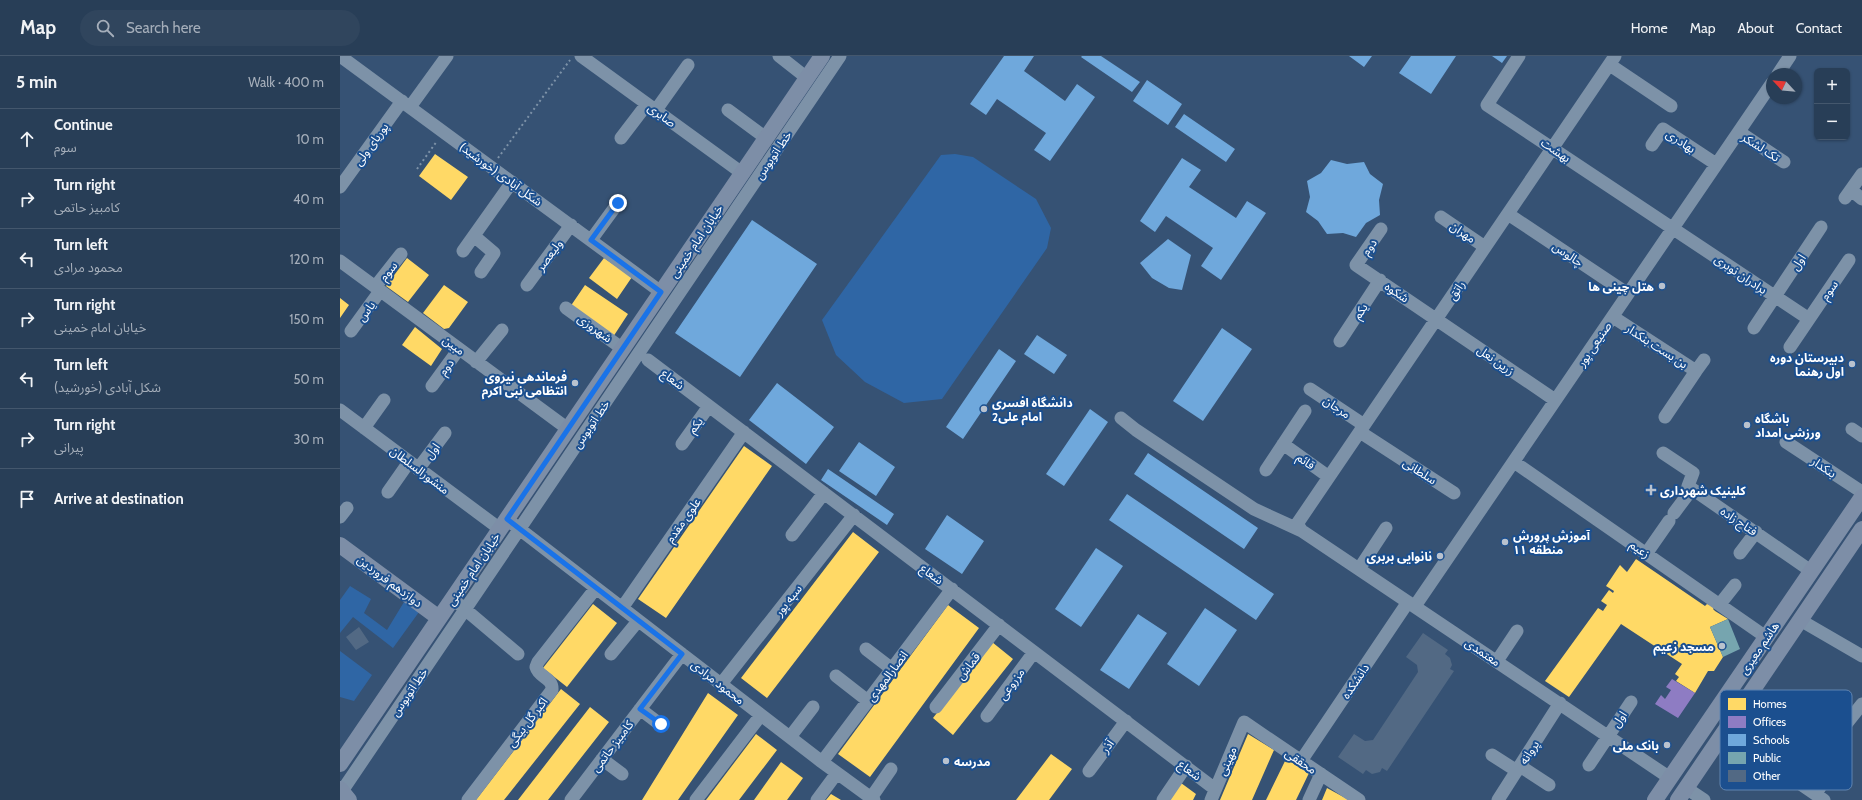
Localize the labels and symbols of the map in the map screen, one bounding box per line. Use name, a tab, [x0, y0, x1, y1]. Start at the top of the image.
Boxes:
north arrow	[1766, 68, 1802, 104]
street label: صابری	[645, 100, 679, 130]
street label: پوریای ولی	[350, 120, 393, 169]
street label: بهادری	[1663, 126, 1699, 156]
street label: خط اتوبوس	[751, 128, 795, 182]
street label: تک لشکر	[1738, 129, 1783, 165]
street label: بهشت	[1538, 135, 1574, 165]
street label: شکل آبادی (خورشید)	[457, 139, 545, 209]
route end	[609, 194, 627, 212]
street label: خیابان امام خمینی	[666, 201, 728, 282]
street label: مهران	[1447, 218, 1479, 246]
street label: ولیعصر	[532, 236, 566, 275]
street label: دوم	[1358, 236, 1382, 259]
street label: چالوس	[1549, 238, 1586, 271]
street label: برادران نوبری	[1712, 251, 1770, 297]
street label: اول	[1787, 251, 1809, 273]
street label: سوم	[376, 258, 402, 285]
street label: راتق	[1444, 277, 1469, 303]
street label: سوم	[1817, 277, 1843, 304]
street label: شکوه	[1382, 279, 1412, 305]
place label: هتل چینی ها	[1588, 279, 1654, 295]
marker: هتل چینی ها	[1657, 281, 1667, 291]
street label: یاس	[354, 298, 379, 324]
street label: یکم	[1349, 300, 1373, 323]
street label: شهروزی	[575, 310, 615, 346]
street label: صنیعی پور	[1573, 319, 1615, 371]
street label: بن بست بنکدار	[1622, 320, 1691, 372]
street label: مبین	[440, 332, 468, 358]
street label: زرین نعل	[1475, 342, 1517, 378]
place label: دبیرستان دوره اول رهنما	[1770, 350, 1844, 379]
street label: دوم	[435, 356, 459, 379]
marker: دبیرستان دوره اول رهنما	[1847, 359, 1857, 369]
street label: شعاع	[657, 365, 688, 394]
place label: فرماندهی نیروی انتظامی نبی اکرم	[482, 369, 567, 400]
marker: فرماندهی نیروی انتظامی نبی اکرم	[570, 378, 580, 388]
street label: مرجان	[1321, 393, 1353, 421]
place label: دانشگاه افسری امام علی2	[992, 395, 1073, 426]
street label: خط اتوبوس	[569, 397, 613, 451]
marker: دانشگاه افسری امام علی2	[979, 404, 989, 414]
place label: باشگاه ورزشی امداد	[1755, 411, 1821, 440]
street label: یکم	[684, 414, 708, 437]
marker: باشگاه ورزشی امداد	[1742, 420, 1752, 430]
street label: اول	[421, 440, 443, 462]
street label: منشورالسلطان	[387, 443, 453, 497]
street label: قائم	[1293, 449, 1318, 474]
street label: بنکدار	[1808, 453, 1839, 481]
street label: سلطانی	[1400, 455, 1440, 487]
place label: کلینیک شهرداری	[1660, 483, 1746, 498]
marker: کلینیک شهرداری	[1645, 484, 1657, 496]
street label: علوی مقدم	[662, 495, 706, 547]
street label: فتاح زاده	[1717, 503, 1760, 540]
place label: آموزش پرورش منطقه ۱۱	[1513, 528, 1591, 557]
street label: خیابان امام خمینی	[443, 529, 505, 610]
marker: آموزش پرورش منطقه ۱۱	[1500, 537, 1510, 547]
street label: زعیم	[1626, 537, 1653, 563]
place label: نانوایی بربری	[1367, 549, 1432, 564]
marker: نانوایی بربری	[1435, 551, 1445, 561]
street label: دوازدهم فروردین	[353, 552, 426, 612]
street label: شعاع	[916, 560, 947, 589]
street label: سپه پور	[770, 581, 806, 620]
street label: هاشم معیری	[1736, 619, 1784, 678]
street label: معتمدی	[1462, 635, 1504, 669]
place label: مسجد زعیم	[1653, 639, 1714, 656]
marker: مسجد زعیم	[1717, 641, 1727, 651]
street label: انصارالمهدی	[863, 648, 911, 704]
street label: قماش	[953, 649, 983, 683]
street label: محمود مرادی	[688, 657, 748, 707]
street label: دانشکده	[1338, 660, 1372, 702]
street label: خط اتوبوس	[387, 665, 431, 719]
street label: مزروعی	[994, 665, 1028, 703]
legend	[1720, 690, 1852, 790]
street label: اکبر گل بیگی	[503, 694, 551, 750]
text: Homes	[1753, 697, 1787, 711]
street label: اول	[1608, 708, 1630, 730]
route start	[652, 715, 670, 733]
text: Offices	[1753, 715, 1787, 729]
street label: کامبیز حاتمی	[588, 716, 637, 775]
text: Schools	[1753, 733, 1790, 747]
street label: آذر	[1097, 736, 1117, 756]
street label: پروانه	[1516, 737, 1543, 767]
place label: بانک ملی	[1613, 738, 1659, 753]
marker: بانک ملی	[1662, 740, 1672, 750]
street label: مهینی	[1214, 744, 1240, 778]
street label: محققی	[1282, 745, 1320, 777]
text: Public	[1753, 751, 1781, 765]
place label: مدرسه	[954, 754, 990, 769]
marker: مدرسه	[941, 756, 951, 766]
street label: شعاع	[1174, 756, 1205, 785]
text: Other	[1753, 769, 1781, 783]

